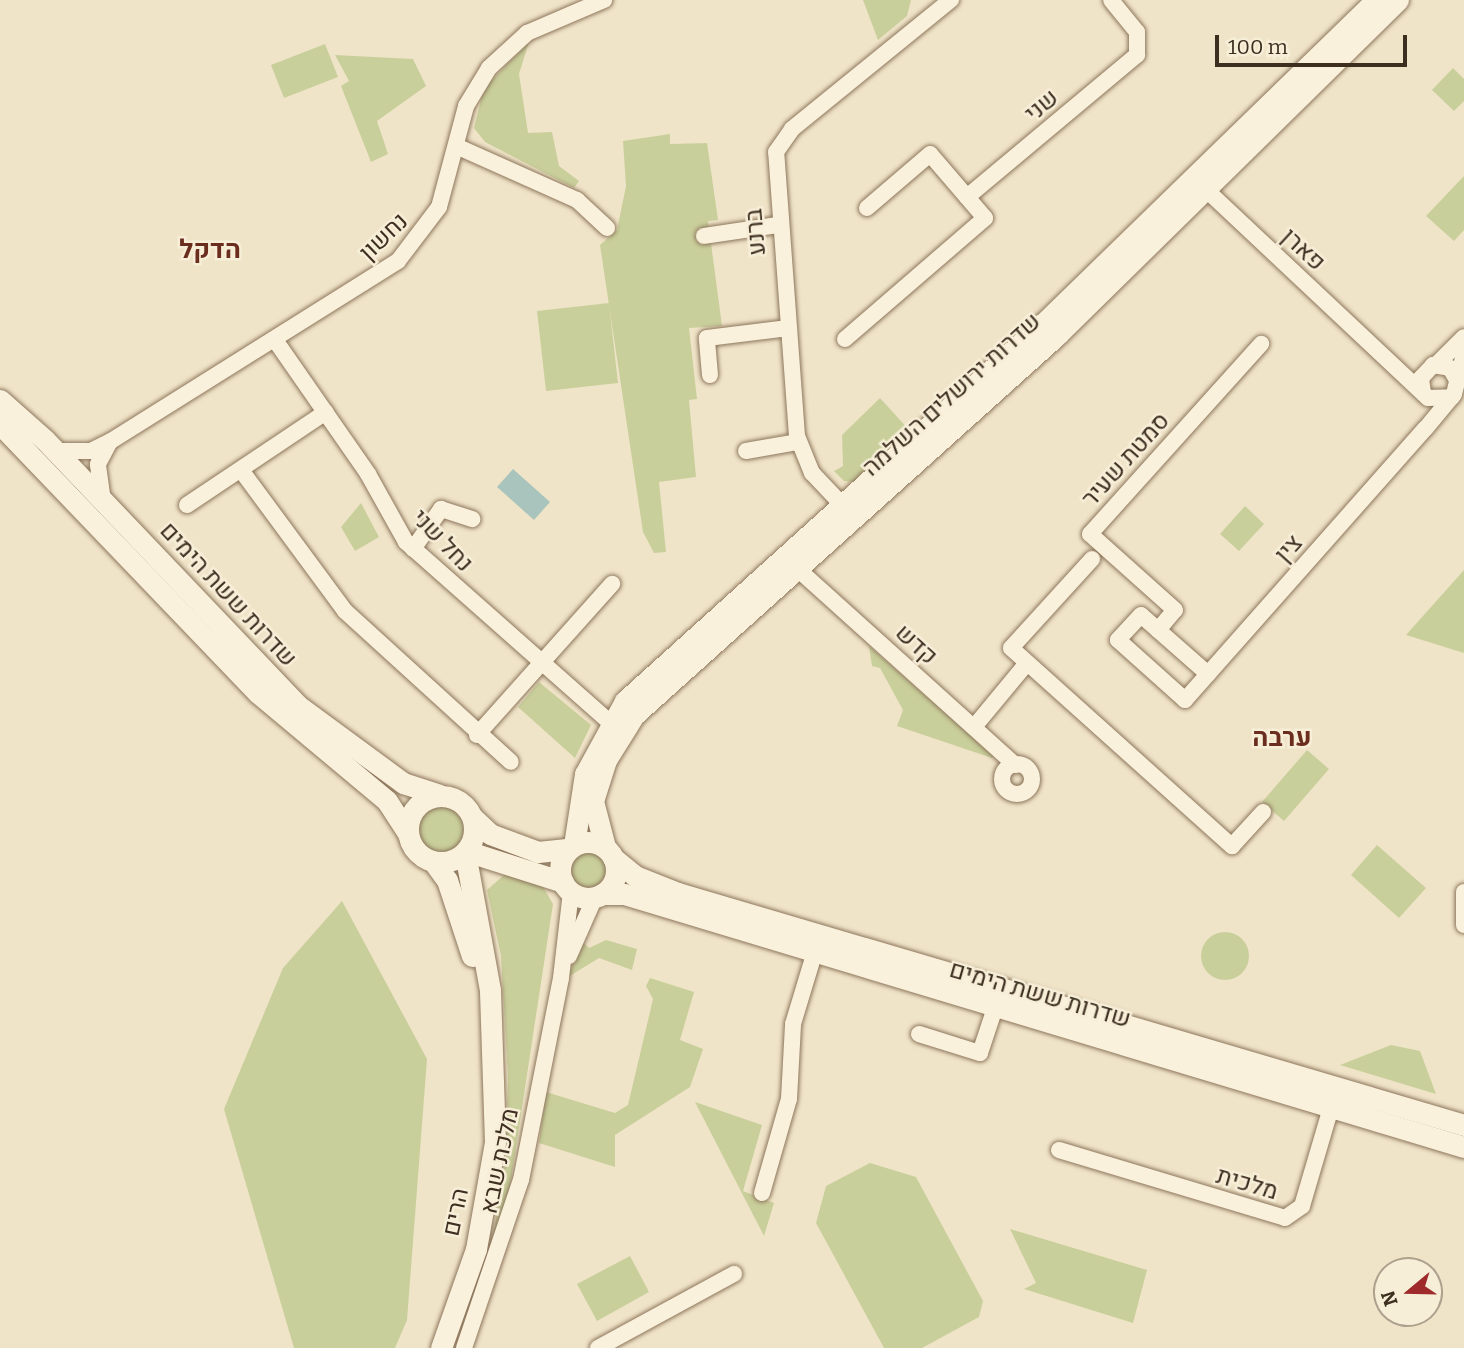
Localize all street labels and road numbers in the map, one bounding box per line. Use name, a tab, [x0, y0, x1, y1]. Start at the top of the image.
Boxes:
street label: שני	[1019, 84, 1065, 128]
street label: נחשון	[354, 207, 414, 267]
street label: ברנע	[740, 207, 772, 257]
street label: פארן	[1275, 223, 1331, 277]
street label: שדרות ירושלים השלמה	[857, 307, 1047, 483]
street label: סמטת שעיר	[1076, 407, 1176, 513]
street label: נחל שני	[405, 504, 479, 578]
street label: שדרות ששת הימים	[154, 517, 302, 673]
street label: צין	[1269, 529, 1309, 569]
street label: קדש	[889, 619, 943, 671]
street label: שדרות ששת הימים	[946, 955, 1134, 1035]
street label: מלכת שבא	[475, 1106, 525, 1216]
street label: מלכית	[1213, 1162, 1281, 1206]
street label: הרים	[437, 1185, 475, 1239]

